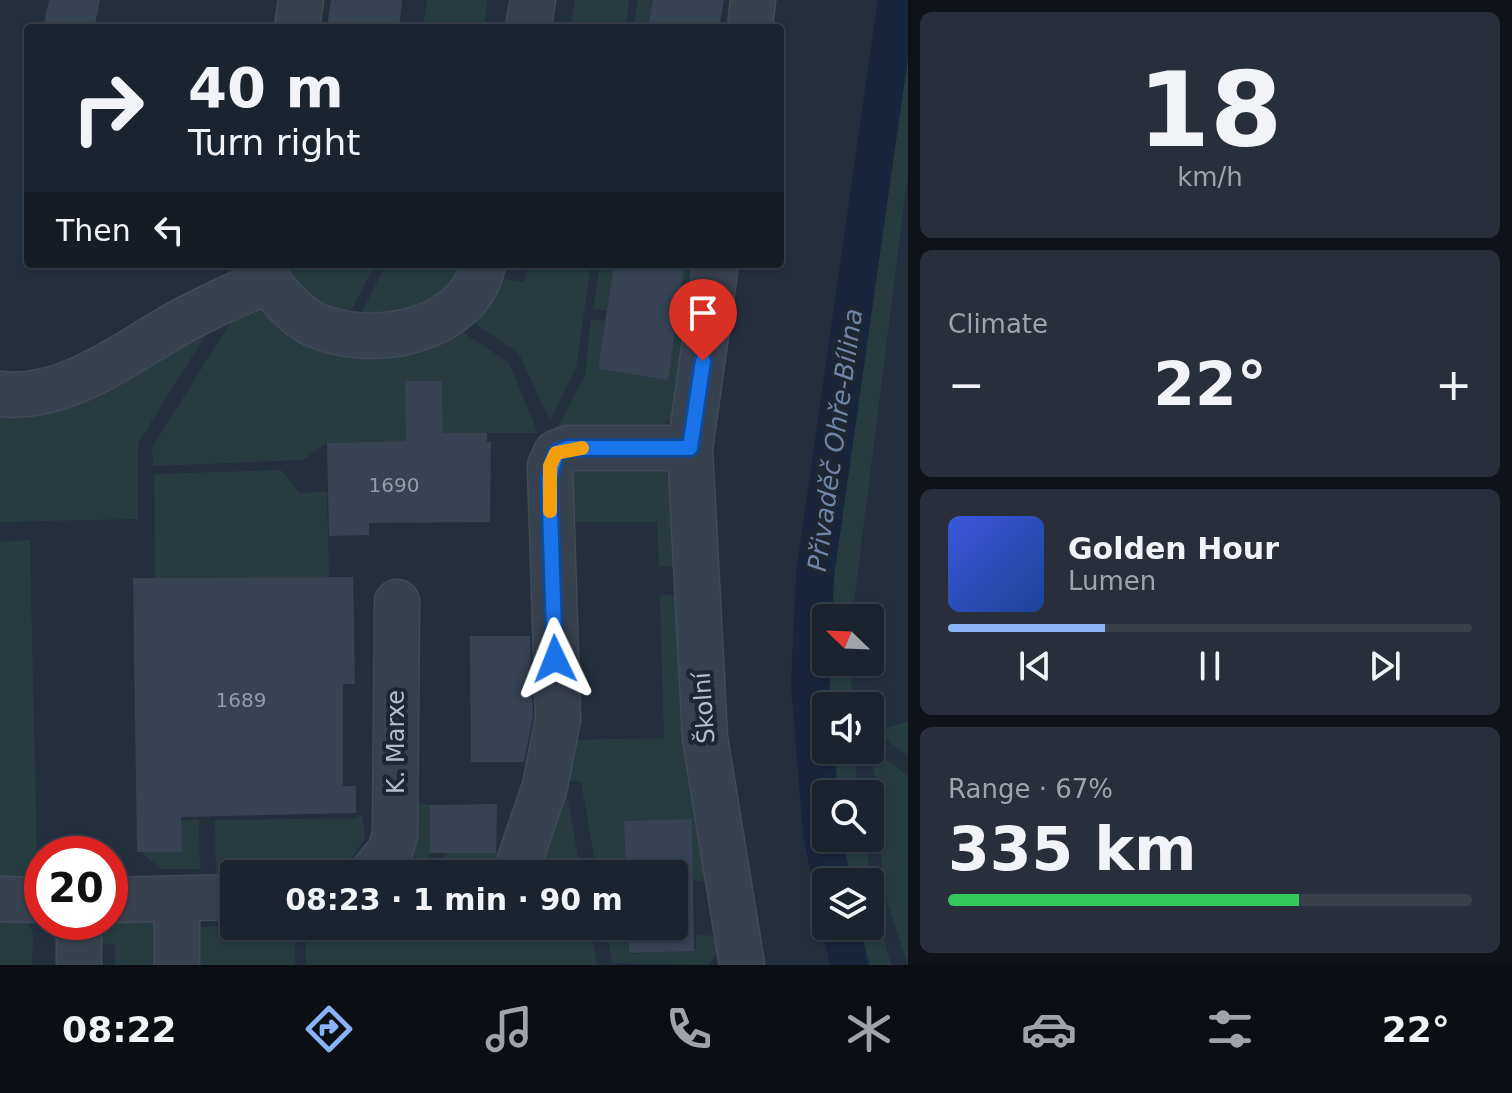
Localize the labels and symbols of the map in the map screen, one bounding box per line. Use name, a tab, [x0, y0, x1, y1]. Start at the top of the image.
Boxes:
pin	[669, 279, 737, 361]
water label: Přivaděč Ohře-Bílina	[802, 307, 868, 573]
house number: 1690	[369, 473, 419, 497]
north arrow	[812, 604, 884, 676]
position arrow	[513, 617, 597, 701]
street label: Školní	[685, 670, 720, 745]
house number: 1689	[216, 688, 266, 712]
street label: K. Marxe	[382, 690, 410, 794]
speed limit sign: 20	[24, 836, 128, 940]

